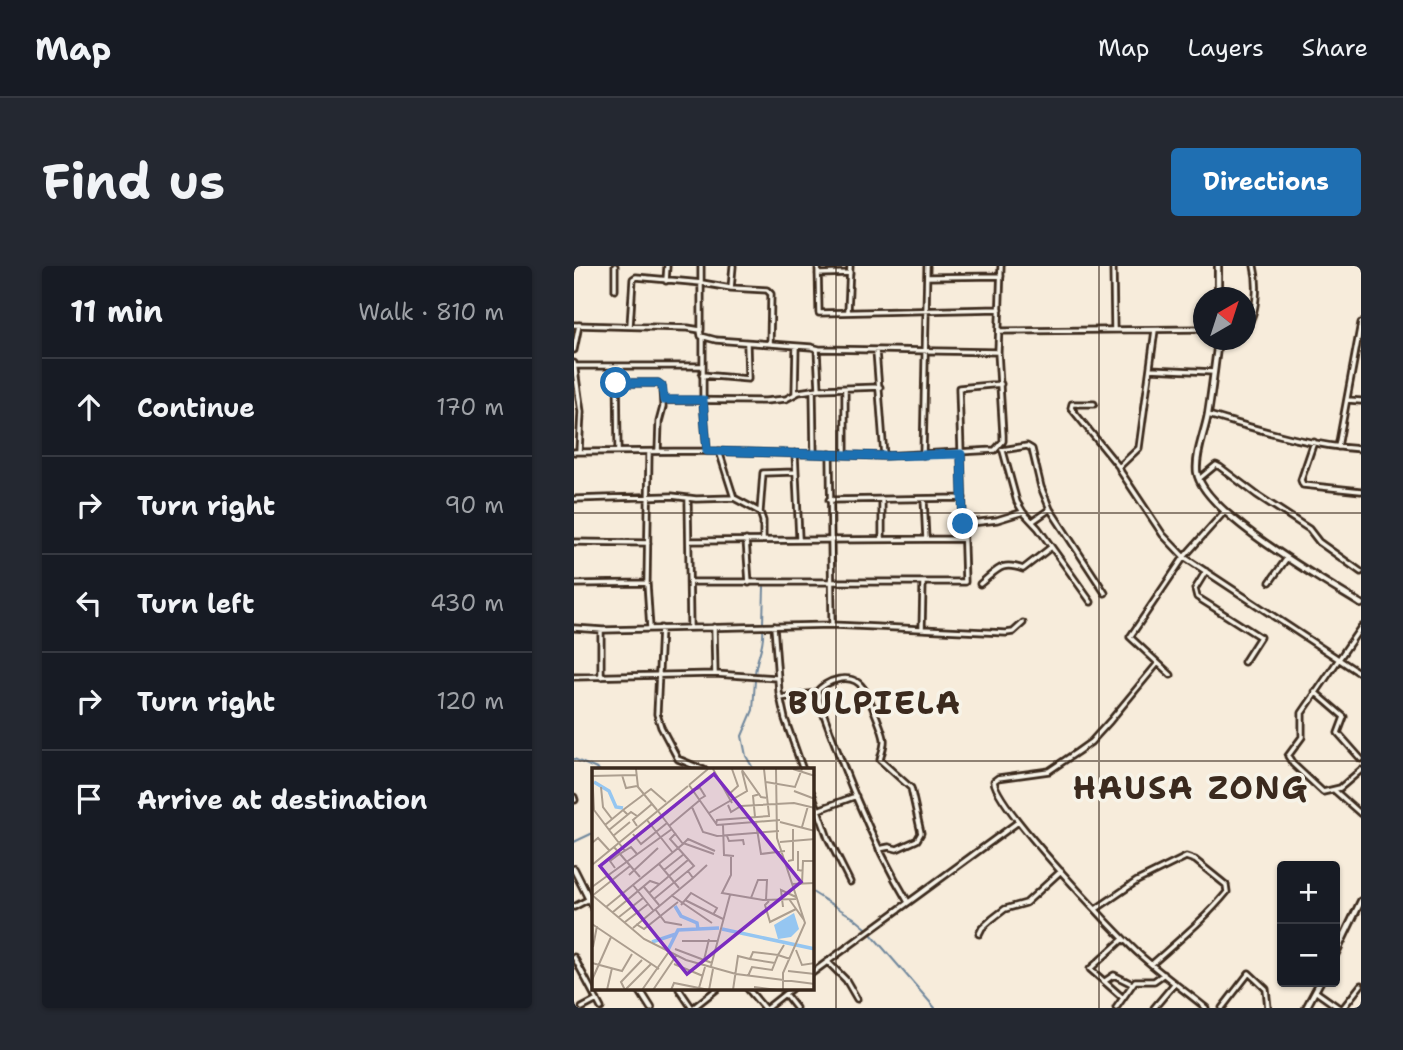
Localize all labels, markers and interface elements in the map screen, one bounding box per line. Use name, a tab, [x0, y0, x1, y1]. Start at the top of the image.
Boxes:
text: Map	[35, 26, 111, 71]
text: Map	[1098, 32, 1149, 64]
text: Layers	[1187, 32, 1264, 64]
text: Share	[1302, 32, 1368, 64]
button: Directions	[1171, 148, 1361, 216]
text: Find us	[42, 149, 225, 215]
north arrow	[1193, 287, 1256, 350]
text: 11 min	[70, 291, 163, 332]
text: Walk · 810 m	[358, 297, 504, 327]
route start	[600, 367, 631, 398]
icon: ahead	[70, 388, 108, 426]
text: Continue	[137, 390, 255, 425]
text: 170 m	[436, 392, 504, 422]
icon: right	[70, 486, 108, 524]
text: Turn right	[137, 488, 275, 523]
text: 90 m	[444, 490, 504, 520]
route end	[947, 508, 978, 539]
icon: left	[70, 584, 108, 622]
text: Turn left	[137, 586, 254, 621]
text: 430 m	[430, 588, 504, 618]
district label: BULPIELA	[788, 681, 962, 724]
icon: right	[70, 682, 108, 720]
text: Turn right	[137, 684, 275, 719]
text: 120 m	[436, 686, 504, 716]
district label: HAUSA ZONG	[1073, 766, 1309, 809]
inset map	[592, 768, 814, 990]
icon: arrive	[70, 780, 108, 818]
text: Arrive at destination	[137, 782, 427, 817]
map controls	[1277, 861, 1340, 987]
button: +	[1277, 861, 1340, 924]
button: −	[1277, 924, 1340, 987]

